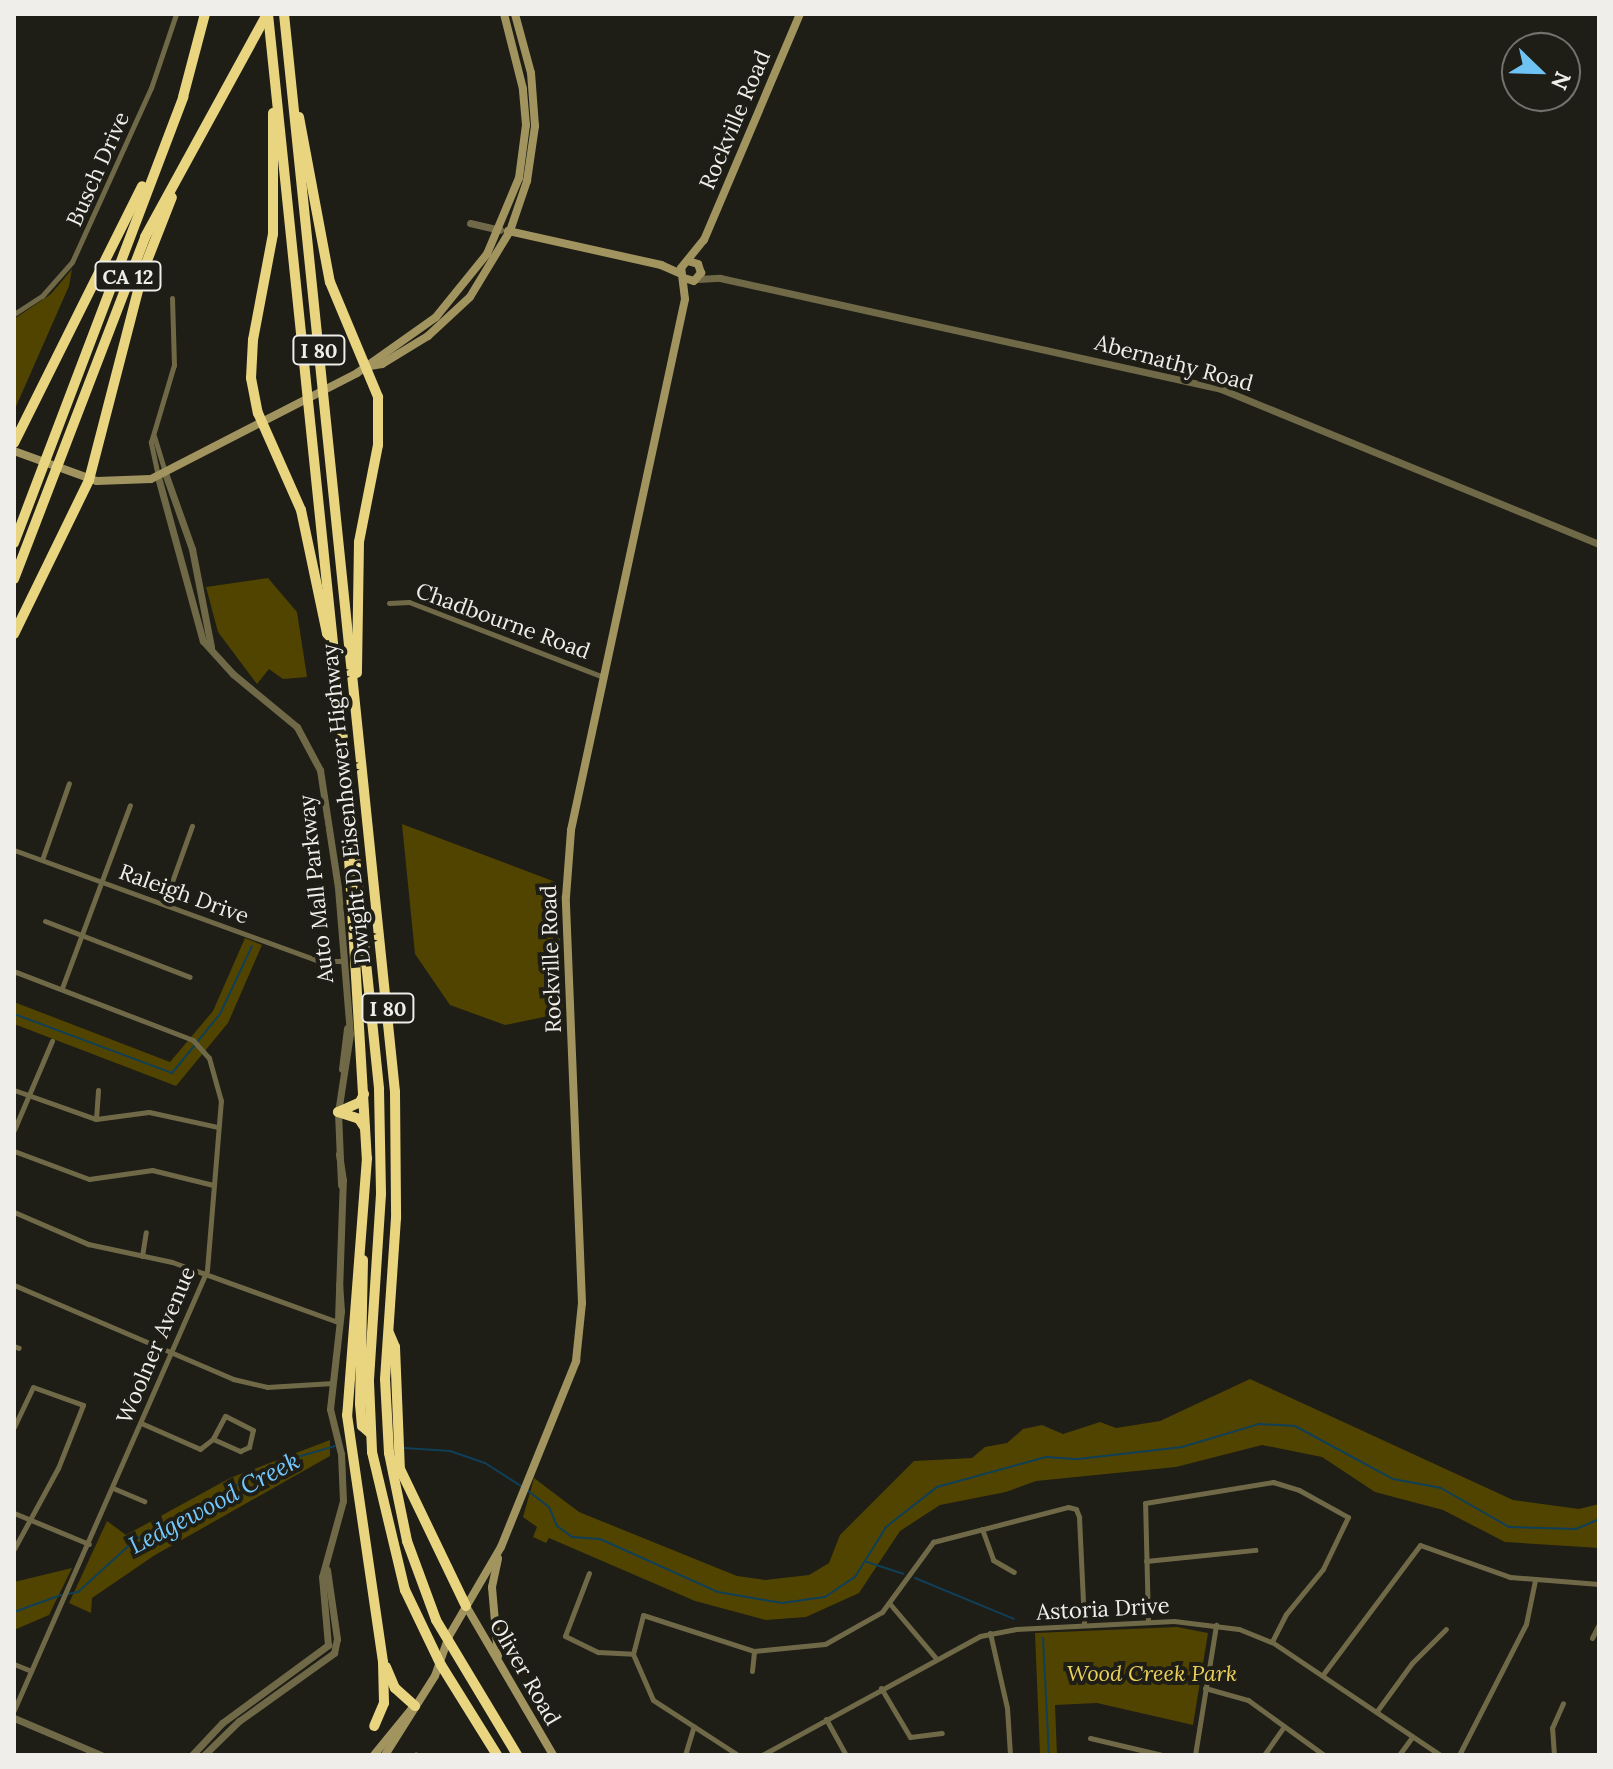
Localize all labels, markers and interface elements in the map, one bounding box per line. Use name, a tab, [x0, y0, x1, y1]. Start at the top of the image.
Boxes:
north arrow	[1501, 32, 1581, 112]
street label: Rockville Road	[694, 47, 776, 193]
text: N	[1545, 67, 1577, 94]
street label: Busch Drive	[61, 108, 135, 230]
road number: CA 12	[94, 260, 162, 292]
street label: Abernathy Road	[1092, 329, 1256, 397]
road number: I 80	[291, 334, 347, 366]
street label: Chadbourne Road	[412, 577, 594, 665]
street label: Dwight D. Eisenhower Highway	[316, 642, 376, 966]
street label: Auto Mall Parkway	[293, 793, 339, 985]
street label: Raleigh Drive	[116, 858, 252, 930]
street label: Rockville Road	[535, 885, 567, 1033]
road number: I 80	[360, 992, 416, 1024]
street label: Woolner Avenue	[111, 1263, 201, 1427]
water label: Ledgewood Creek	[124, 1446, 304, 1560]
street label: Astoria Drive	[1036, 1592, 1170, 1626]
street label: Oliver Road	[484, 1614, 566, 1730]
park label: Wood Creek Park	[1067, 1661, 1237, 1687]

